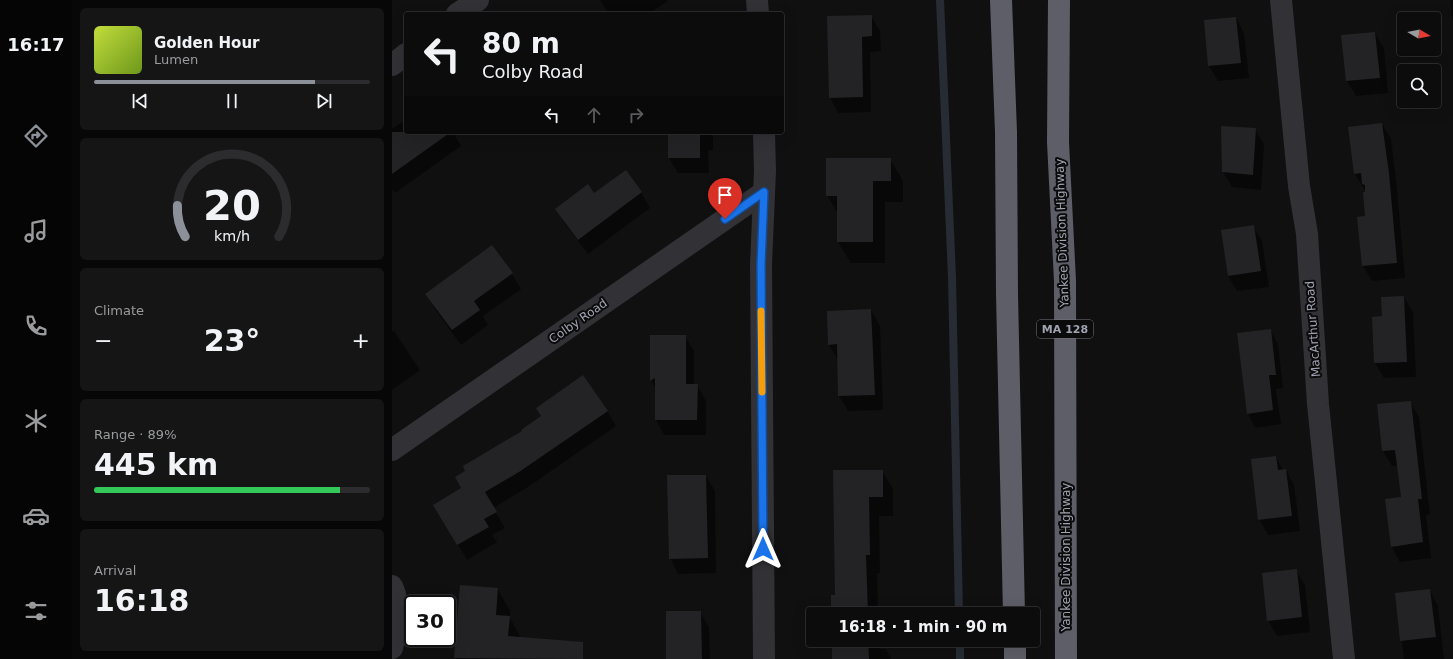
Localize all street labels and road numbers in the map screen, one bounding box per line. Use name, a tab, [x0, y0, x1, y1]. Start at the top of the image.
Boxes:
street label: Yankee Division Highway	[1052, 158, 1072, 309]
street label: MacArthur Road	[1303, 281, 1323, 377]
street label: Colby Road	[546, 296, 610, 346]
road number: MA 128	[1037, 320, 1093, 338]
street label: Yankee Division Highway	[1059, 483, 1073, 632]

